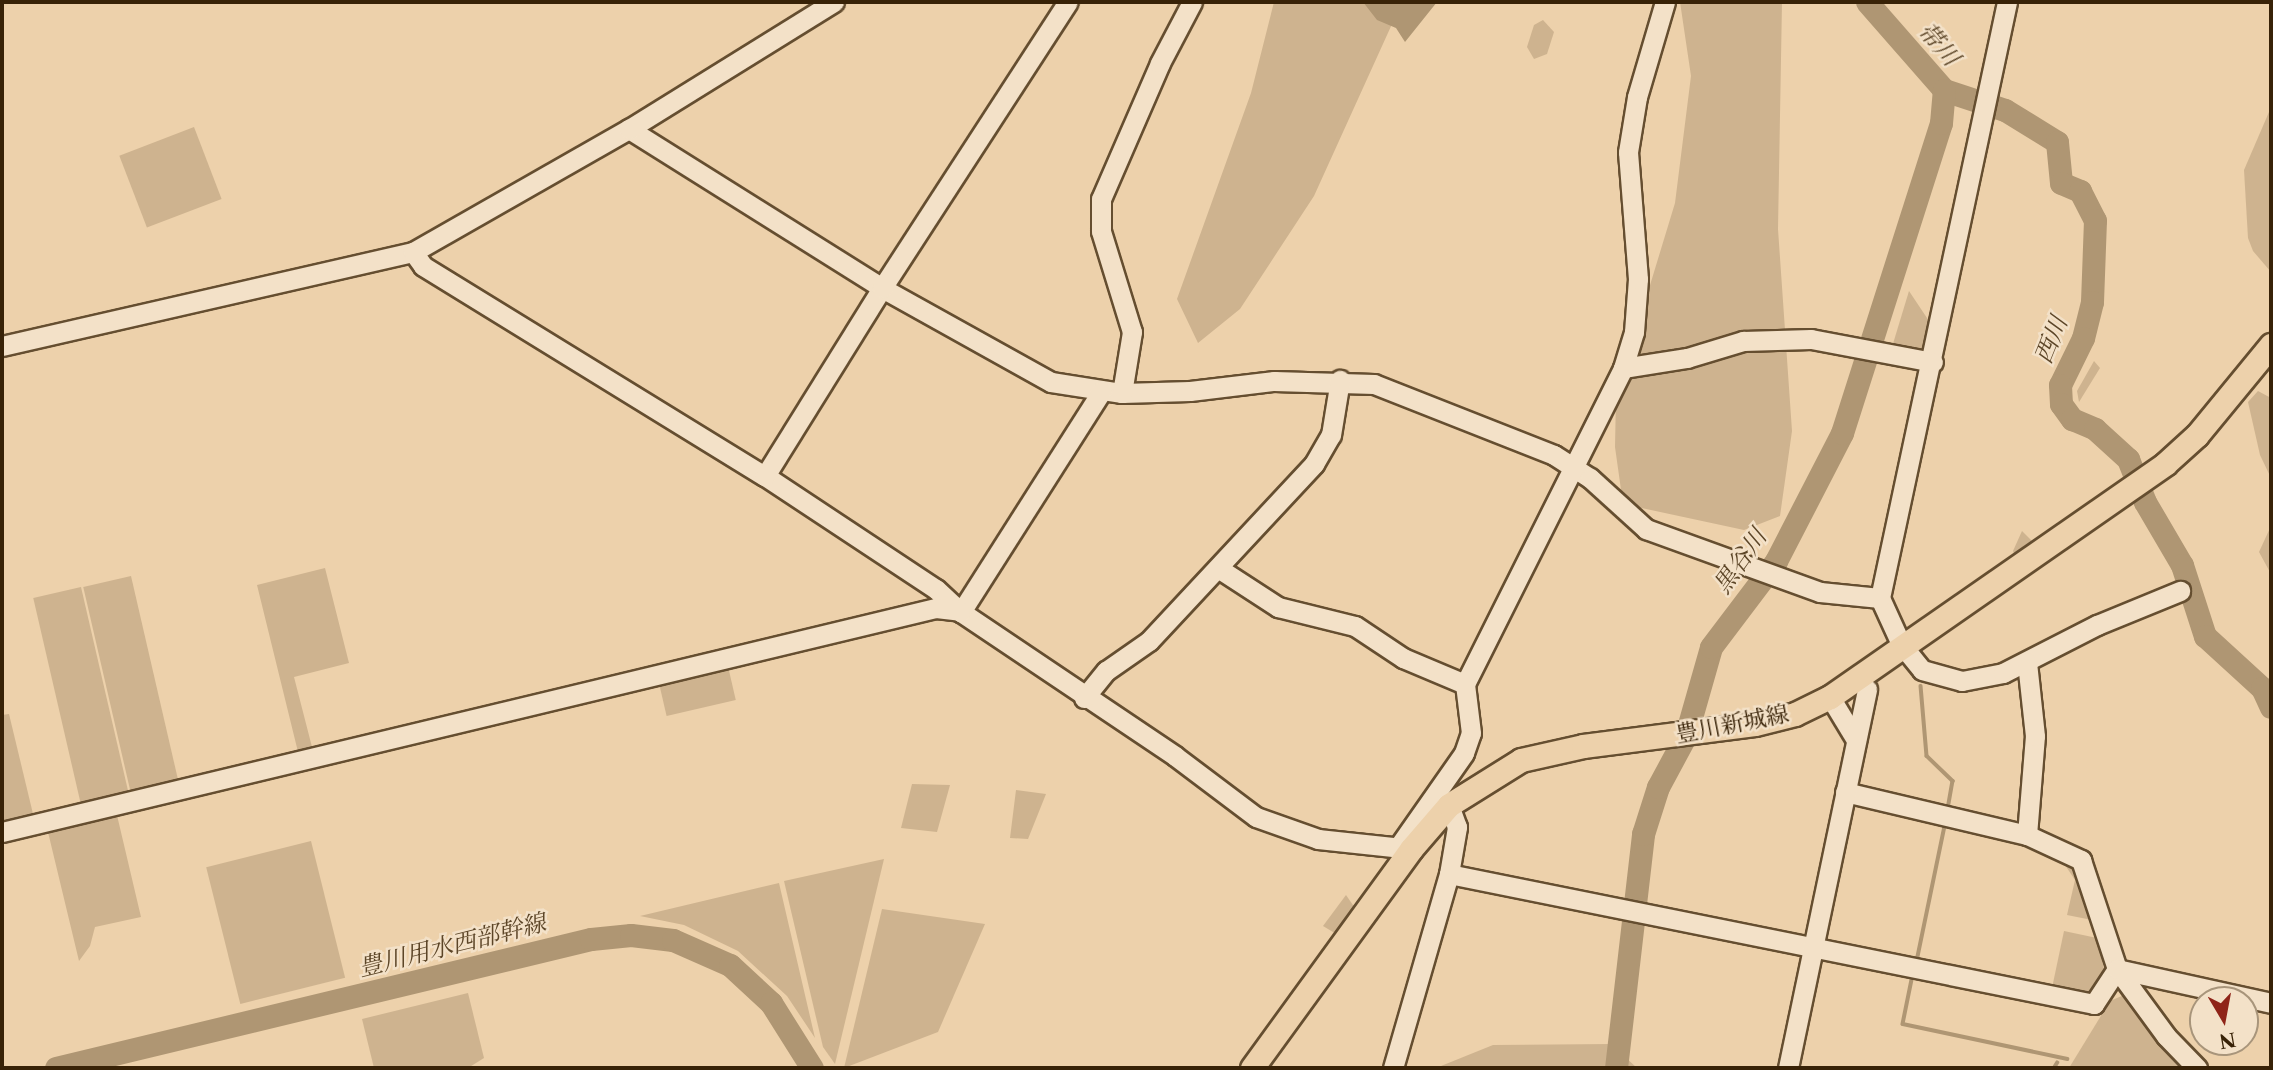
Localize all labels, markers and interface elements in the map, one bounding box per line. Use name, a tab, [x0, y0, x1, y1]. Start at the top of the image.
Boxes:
water label: 帯川	[1912, 16, 1966, 72]
water label: 西川	[2029, 312, 2073, 368]
water label: 黒谷川	[1708, 523, 1772, 599]
street label: 豊川新城線	[1673, 699, 1791, 749]
water label: 豊川用水西部幹線	[355, 908, 549, 982]
north arrow	[2189, 986, 2259, 1056]
text: N	[2217, 1027, 2238, 1053]

